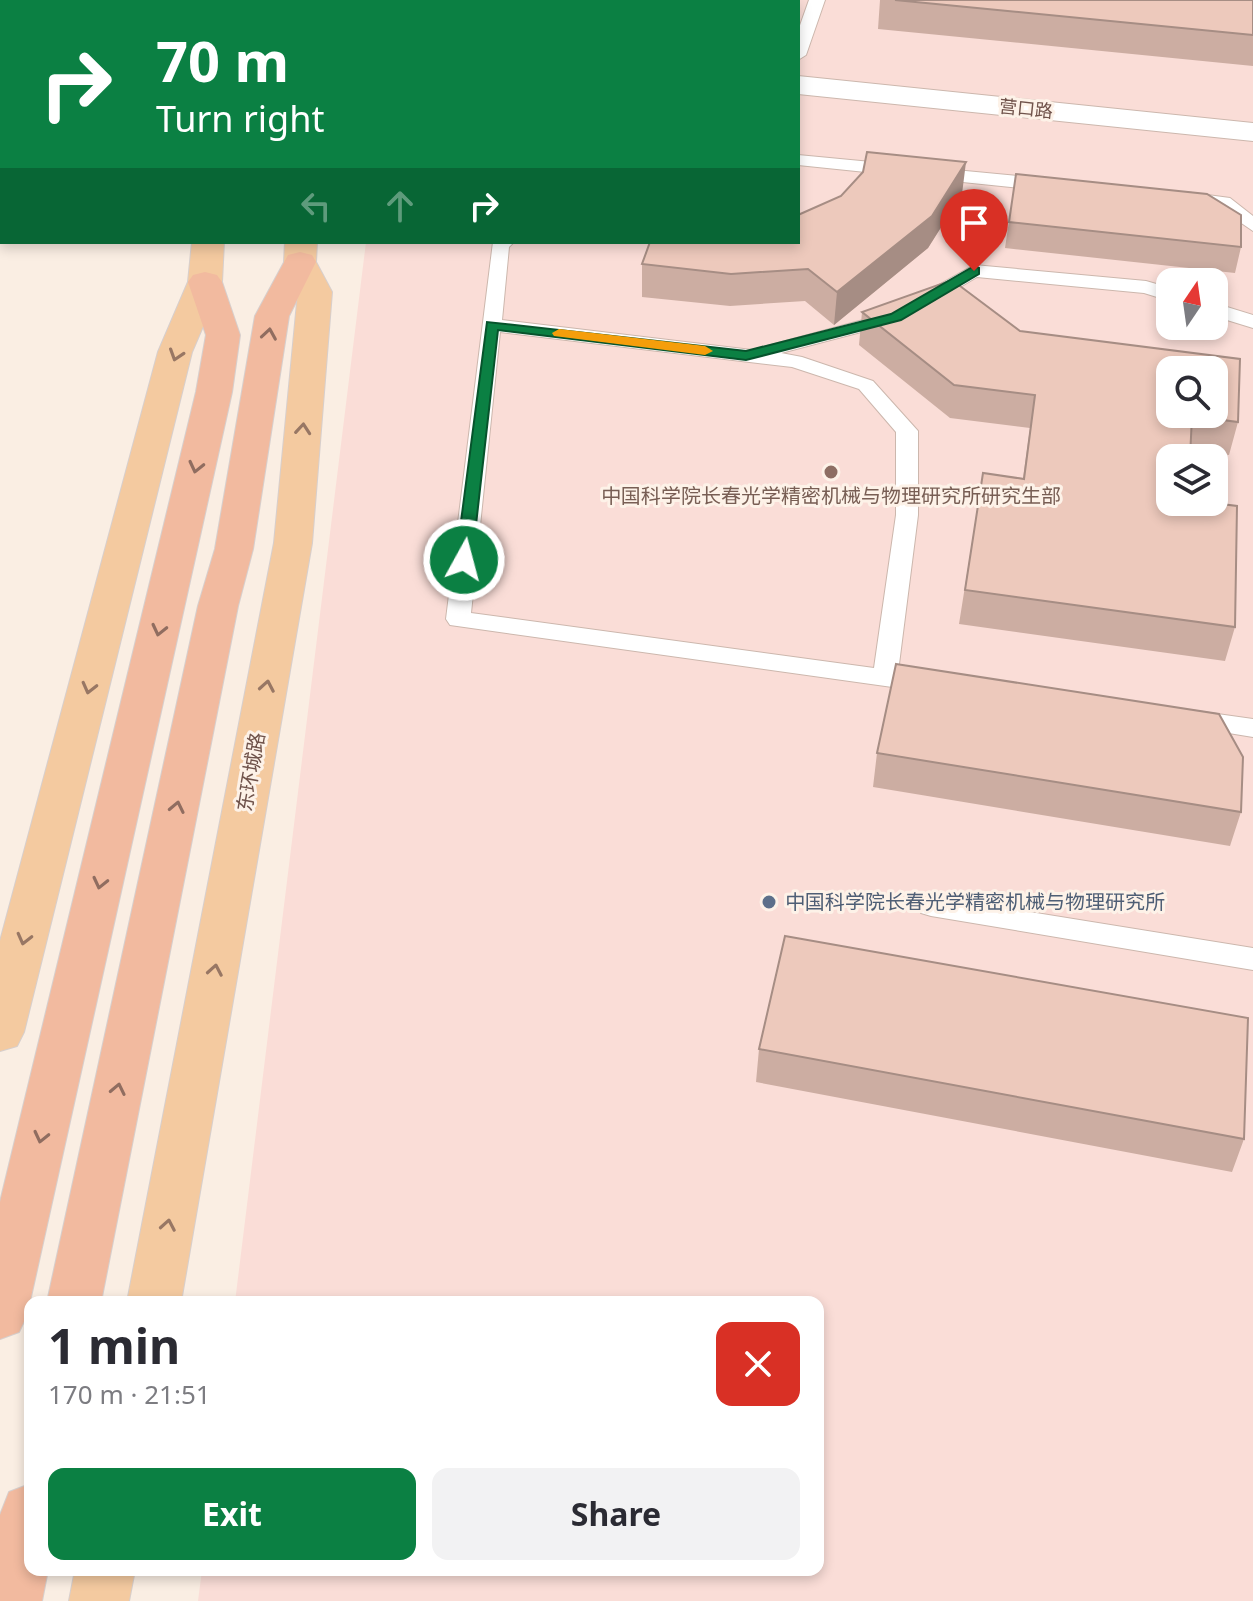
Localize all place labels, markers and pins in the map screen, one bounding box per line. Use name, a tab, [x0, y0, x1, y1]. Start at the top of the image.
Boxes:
pin	[940, 189, 1008, 271]
marker: 中国科学院长春光学精密机械与物理研究所研究生部	[822, 463, 840, 481]
place label: 中国科学院长春光学精密机械与物理研究所研究生部	[601, 482, 1061, 509]
place label: 中国科学院长春光学精密机械与物理研究所	[785, 888, 1165, 915]
marker: 中国科学院长春光学精密机械与物理研究所	[760, 893, 778, 911]

